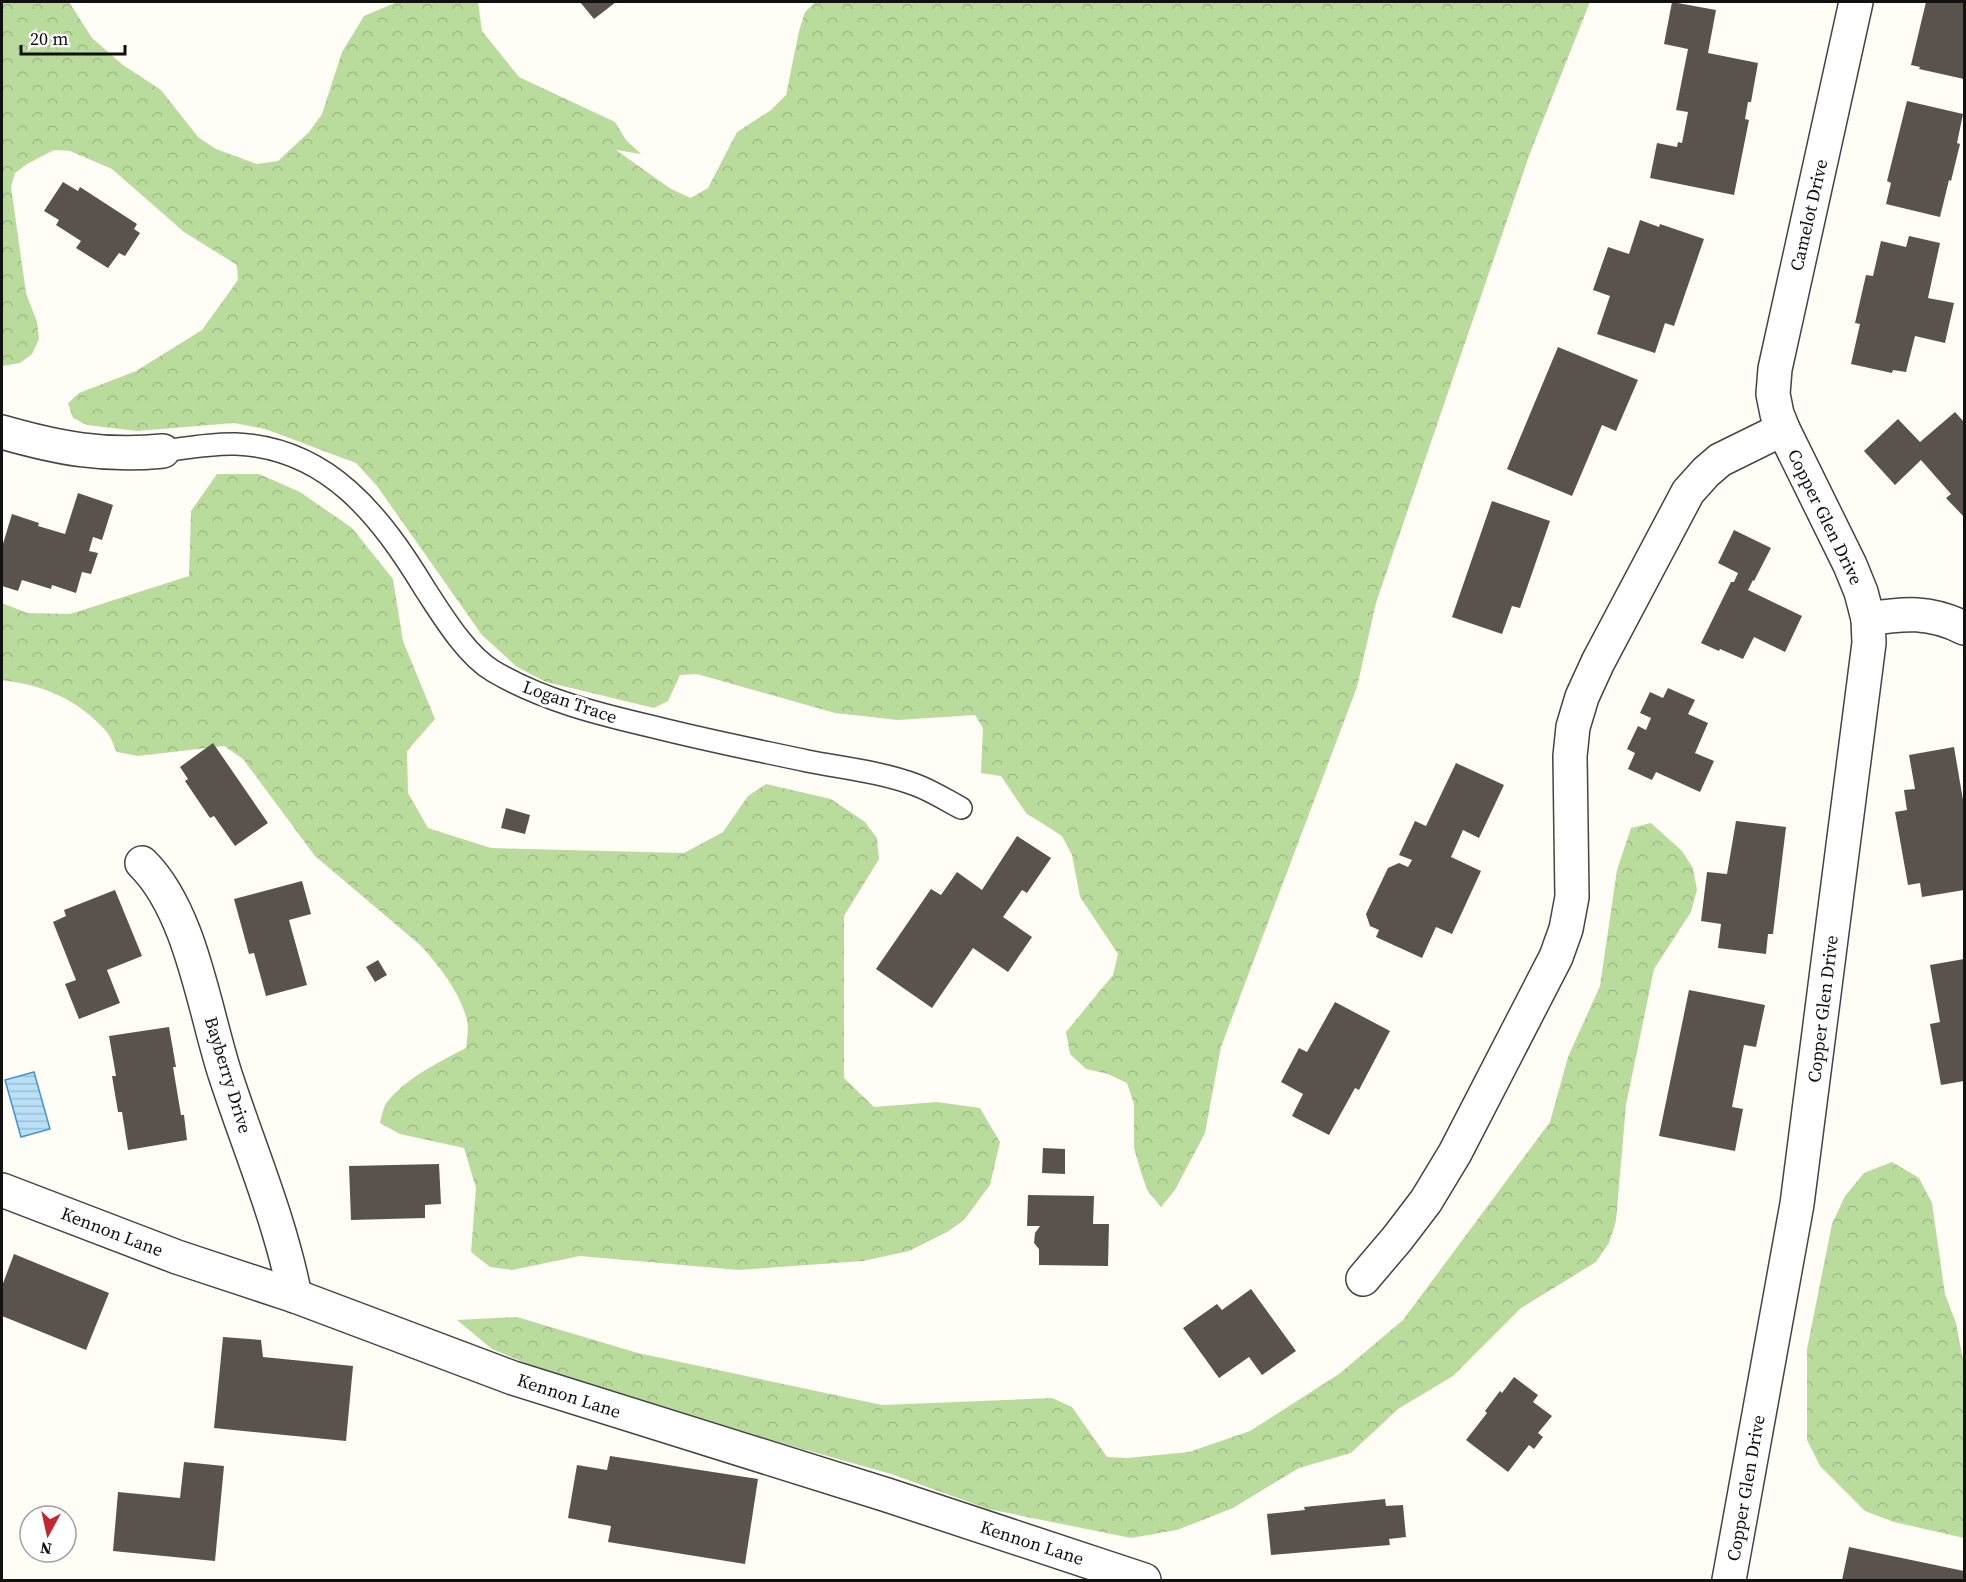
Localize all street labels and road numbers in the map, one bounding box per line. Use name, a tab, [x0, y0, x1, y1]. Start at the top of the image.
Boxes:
street label: Camelot Drive	[1783, 156, 1834, 273]
street label: Copper Glen Drive	[1782, 445, 1869, 589]
street label: Logan Trace	[520, 674, 621, 729]
street label: Copper Glen Drive	[1801, 934, 1844, 1084]
street label: Bayberry Drive	[199, 1013, 258, 1136]
street label: Kennon Lane	[58, 1201, 167, 1262]
street label: Kennon Lane	[514, 1367, 624, 1424]
street label: Copper Glen Drive	[1720, 1413, 1771, 1563]
street label: Kennon Lane	[977, 1514, 1087, 1571]

